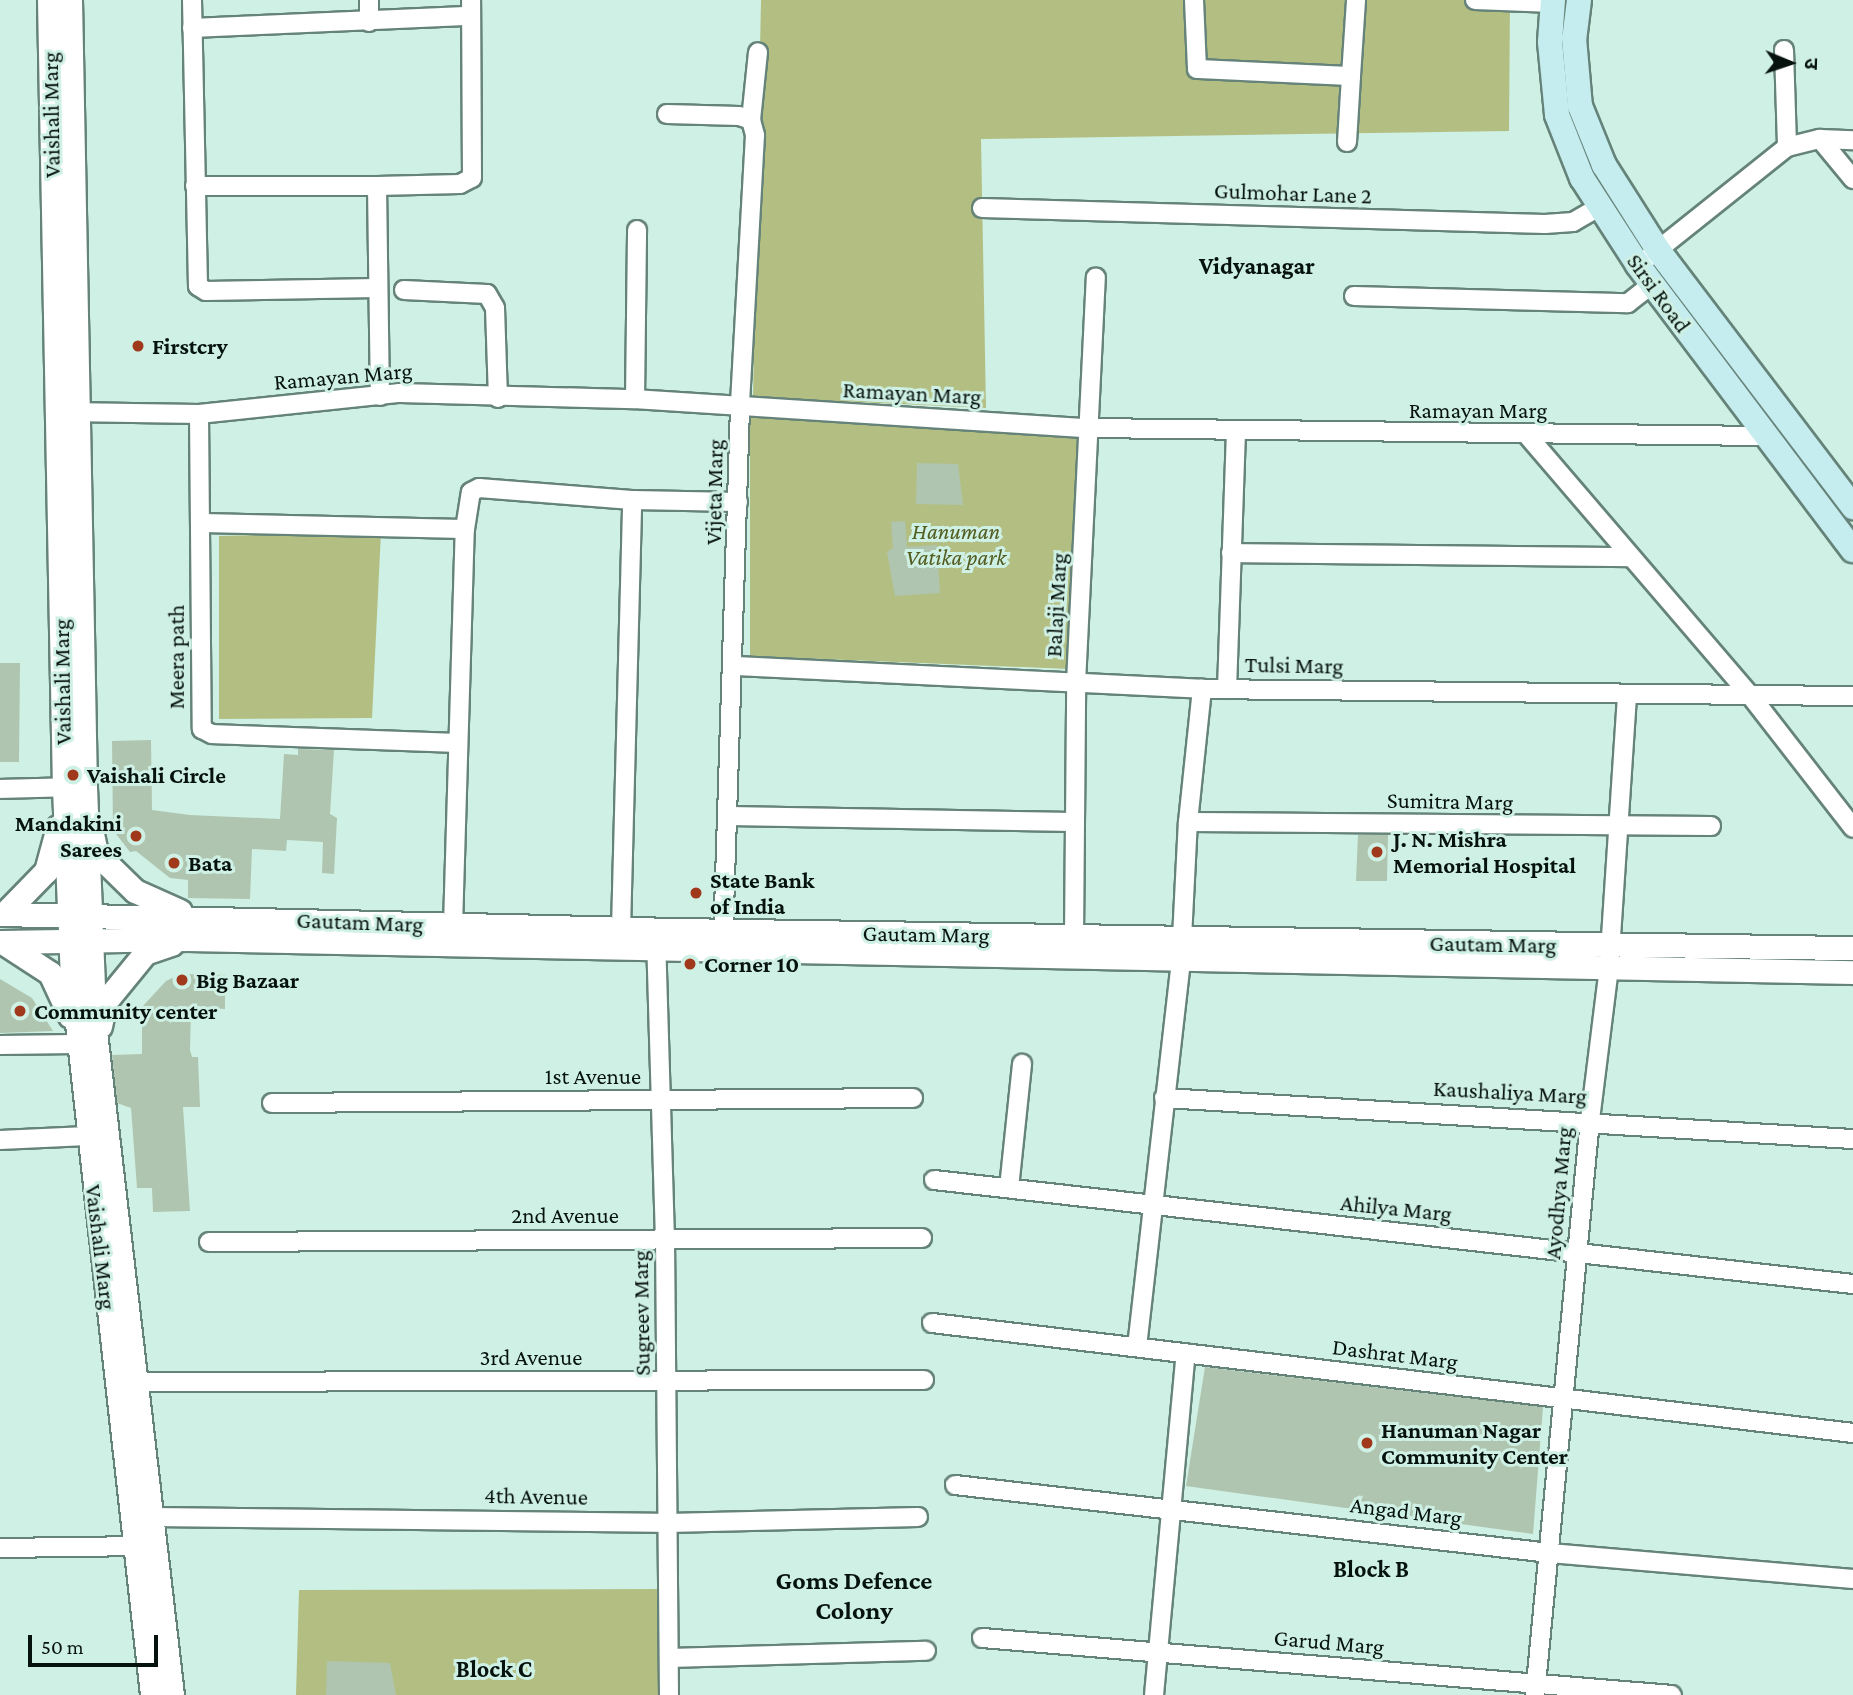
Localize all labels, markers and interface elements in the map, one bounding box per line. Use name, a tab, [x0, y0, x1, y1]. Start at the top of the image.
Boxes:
north arrow	[1755, 28, 1825, 98]
street label: Vaishali Marg	[36, 52, 66, 178]
text: उ	[1801, 58, 1822, 70]
street label: Gulmohar Lane 2	[1214, 176, 1372, 210]
street label: Sirsi Road	[1621, 248, 1697, 338]
district label: Vidyanagar	[1199, 252, 1315, 280]
place label: Firstcry	[152, 332, 228, 360]
marker: Firstcry	[130, 338, 146, 354]
street label: Ramayan Marg	[273, 356, 413, 396]
street label: Ramayan Marg	[842, 376, 982, 410]
street label: Ramayan Marg	[1409, 396, 1547, 424]
street label: Vijeta Marg	[699, 439, 729, 545]
park label: Hanuman Vatika park	[906, 517, 1006, 571]
street label: Balaji Marg	[1039, 552, 1073, 658]
street label: Meera path	[162, 605, 190, 709]
street label: Vaishali Marg	[47, 619, 77, 745]
street label: Tulsi Marg	[1244, 650, 1344, 680]
place label: Vaishali Circle	[87, 761, 226, 789]
marker: Vaishali Circle	[65, 767, 81, 783]
street label: Sumitra Marg	[1387, 786, 1513, 816]
place label: Mandakini Sarees	[15, 809, 122, 863]
place label: J. N. Mishra Memorial Hospital	[1393, 825, 1576, 879]
marker: Mandakini Sarees	[128, 828, 144, 844]
marker: J. N. Mishra Memorial Hospital	[1367, 842, 1387, 862]
place label: Bata	[188, 849, 232, 877]
marker: Bata	[166, 855, 182, 871]
place label: State Bank of India	[710, 866, 814, 920]
marker: State Bank of India	[688, 885, 704, 901]
street label: Gautam Marg	[296, 906, 424, 938]
street label: Gautam Marg	[862, 919, 990, 949]
street label: Gautam Marg	[1429, 929, 1557, 959]
place label: Corner 10	[704, 950, 799, 978]
marker: Corner 10	[682, 956, 698, 972]
place label: Big Bazaar	[196, 966, 299, 994]
marker: Big Bazaar	[174, 972, 190, 988]
place label: Community center	[34, 997, 217, 1025]
marker: Community center	[12, 1003, 28, 1019]
street label: 1st Avenue	[545, 1062, 641, 1090]
street label: Kaushaliya Marg	[1432, 1074, 1588, 1110]
street label: Ayodhya Marg	[1538, 1126, 1578, 1260]
street label: Vaishali Marg	[80, 1183, 122, 1311]
street label: Ahilya Marg	[1339, 1188, 1453, 1228]
street label: 2nd Avenue	[511, 1201, 619, 1229]
street label: Sugreev Marg	[626, 1250, 656, 1376]
street label: Dashrat Marg	[1331, 1333, 1459, 1375]
street label: 3rd Avenue	[480, 1343, 582, 1371]
place label: Hanuman Nagar Community Center	[1381, 1416, 1568, 1470]
marker: Hanuman Nagar Community Center	[1359, 1435, 1375, 1451]
street label: 4th Avenue	[484, 1481, 588, 1511]
street label: Angad Marg	[1349, 1490, 1463, 1532]
district label: Block B	[1333, 1555, 1409, 1583]
district label: Goms Defence Colony	[776, 1565, 932, 1626]
scale bar	[32, 1622, 161, 1666]
street label: Garud Marg	[1273, 1623, 1385, 1661]
text: 50 m	[41, 1635, 84, 1659]
district label: Block C	[456, 1655, 532, 1683]

